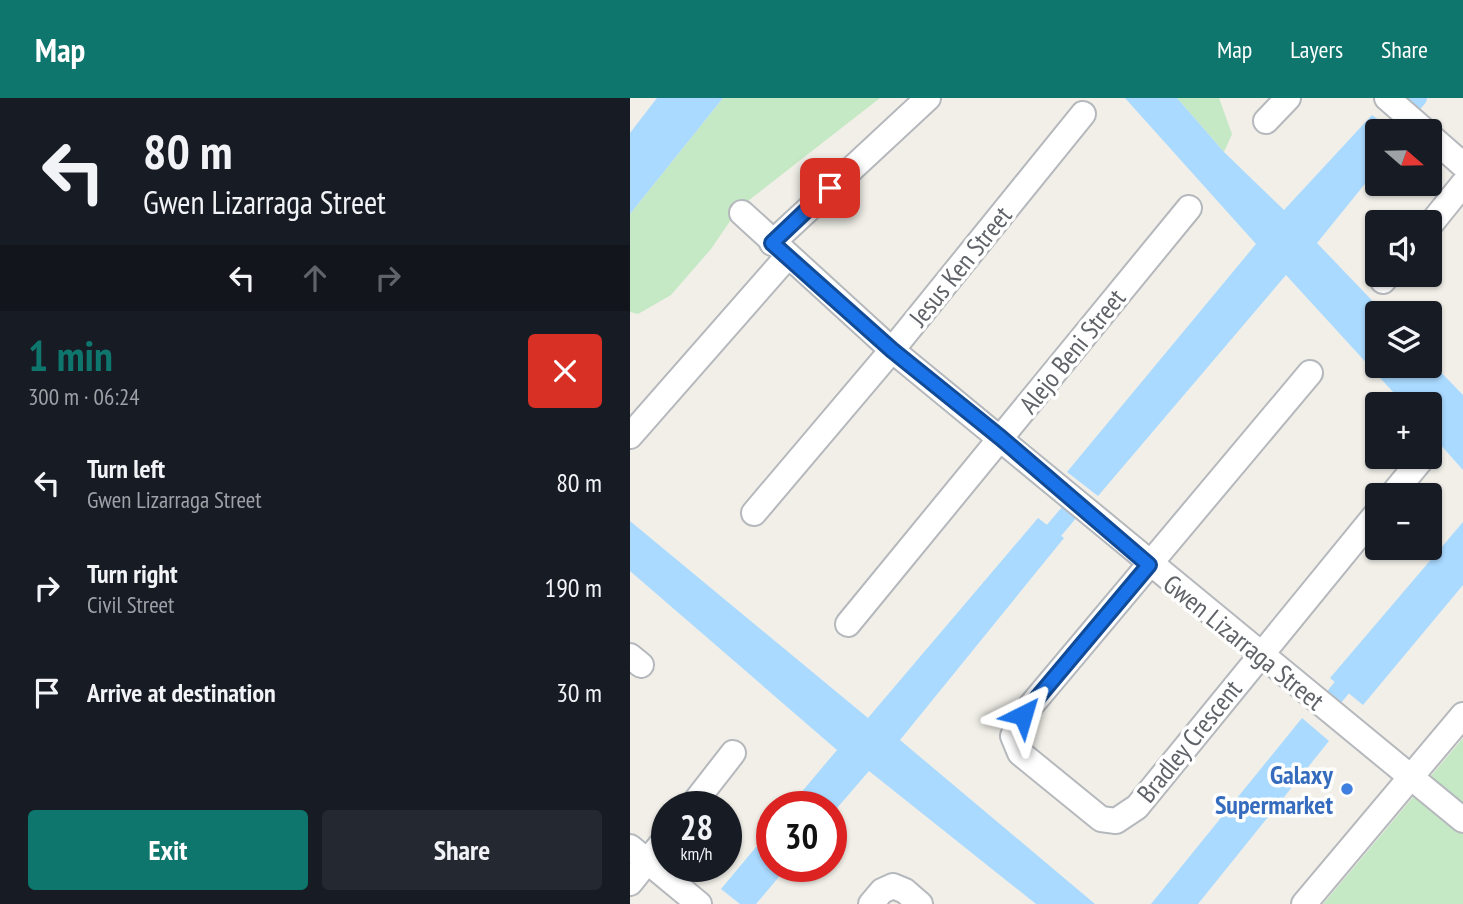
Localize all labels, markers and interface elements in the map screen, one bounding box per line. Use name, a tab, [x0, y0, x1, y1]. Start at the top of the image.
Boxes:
text: Map	[35, 28, 85, 71]
text: Map	[1217, 34, 1252, 65]
text: Layers	[1290, 34, 1343, 65]
text: Share	[1381, 34, 1428, 65]
text: 80 m	[143, 119, 232, 183]
north arrow	[1365, 119, 1442, 196]
map controls	[1365, 119, 1442, 560]
icon: left	[28, 126, 119, 217]
pin	[800, 158, 860, 218]
icon: arrive	[811, 169, 849, 207]
text: Gwen Lizarraga Street	[143, 181, 386, 223]
street label: Jesus Ken Street	[901, 199, 1018, 333]
button: sound	[1365, 210, 1442, 287]
icon: left	[223, 259, 261, 297]
icon: ahead	[296, 259, 334, 297]
icon: right	[369, 259, 407, 297]
street label: Alejo Beni Street	[1012, 282, 1132, 420]
button: layers	[1365, 301, 1442, 378]
text: 1 min	[28, 328, 113, 383]
button: close	[528, 334, 602, 408]
text: 300 m · 06:24	[28, 382, 140, 411]
button: +	[1365, 392, 1442, 469]
text: Turn left	[87, 452, 165, 485]
icon: left	[28, 464, 66, 502]
text: 80 m	[556, 466, 602, 499]
button: −	[1365, 483, 1442, 560]
text: Gwen Lizarraga Street	[87, 485, 262, 514]
text: Turn right	[87, 557, 178, 590]
street label: Gwen Lizarraga Street	[1157, 567, 1331, 717]
icon: right	[28, 569, 66, 607]
text: 190 m	[544, 571, 602, 604]
text: Civil Street	[87, 590, 174, 619]
street label: Bradley Crescent	[1130, 673, 1248, 809]
icon: arrive	[28, 674, 66, 712]
text: Arrive at destination	[87, 676, 276, 709]
text: 30 m	[556, 676, 602, 709]
position arrow	[986, 678, 1060, 752]
place label: Galaxy Supermarket	[1215, 758, 1334, 821]
marker: Galaxy Supermarket	[1339, 781, 1355, 797]
speed limit sign: 30	[756, 791, 847, 882]
text: 28	[680, 804, 713, 850]
button: Exit	[28, 810, 308, 890]
button: Share	[322, 810, 602, 890]
text: km/h	[681, 842, 712, 865]

